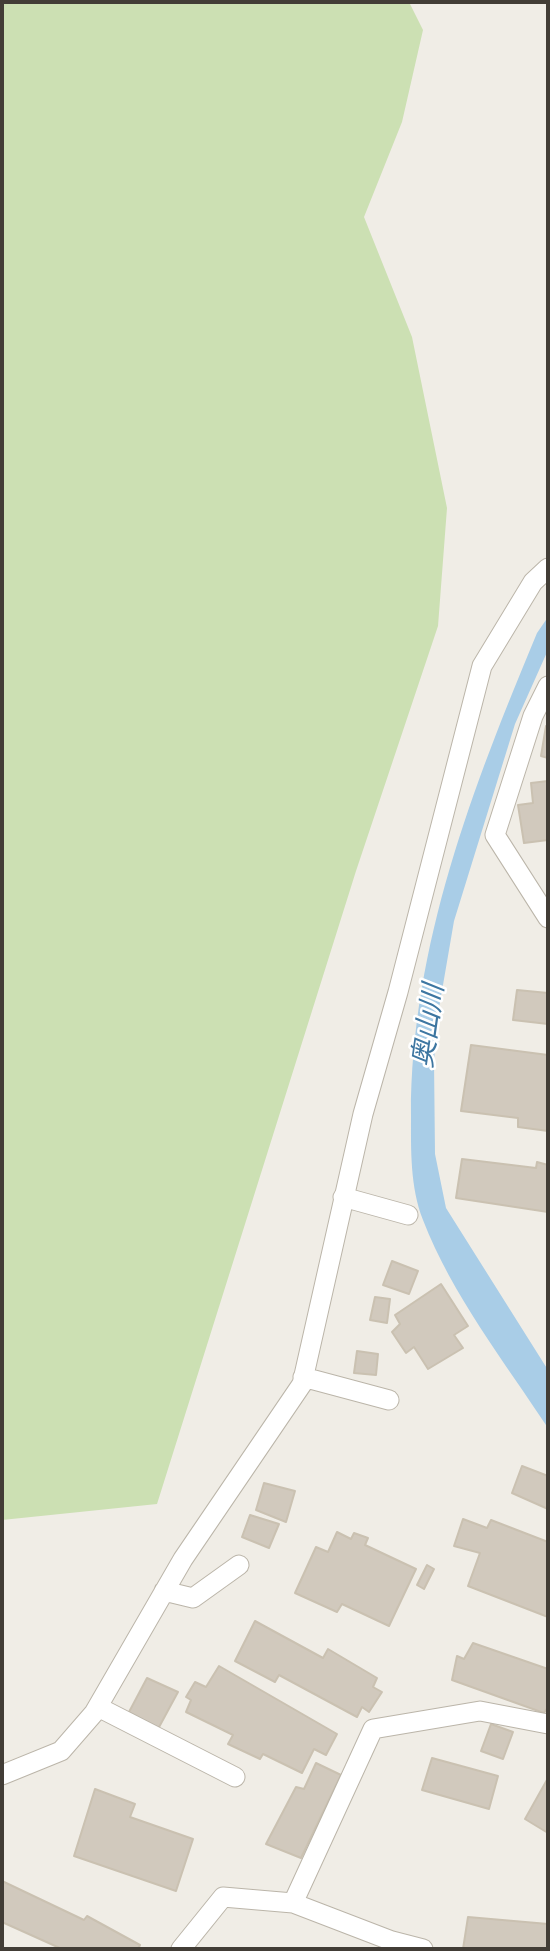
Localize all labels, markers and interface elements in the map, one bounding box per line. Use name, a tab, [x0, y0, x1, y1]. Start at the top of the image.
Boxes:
water label: 奥山川	[407, 982, 451, 1070]

